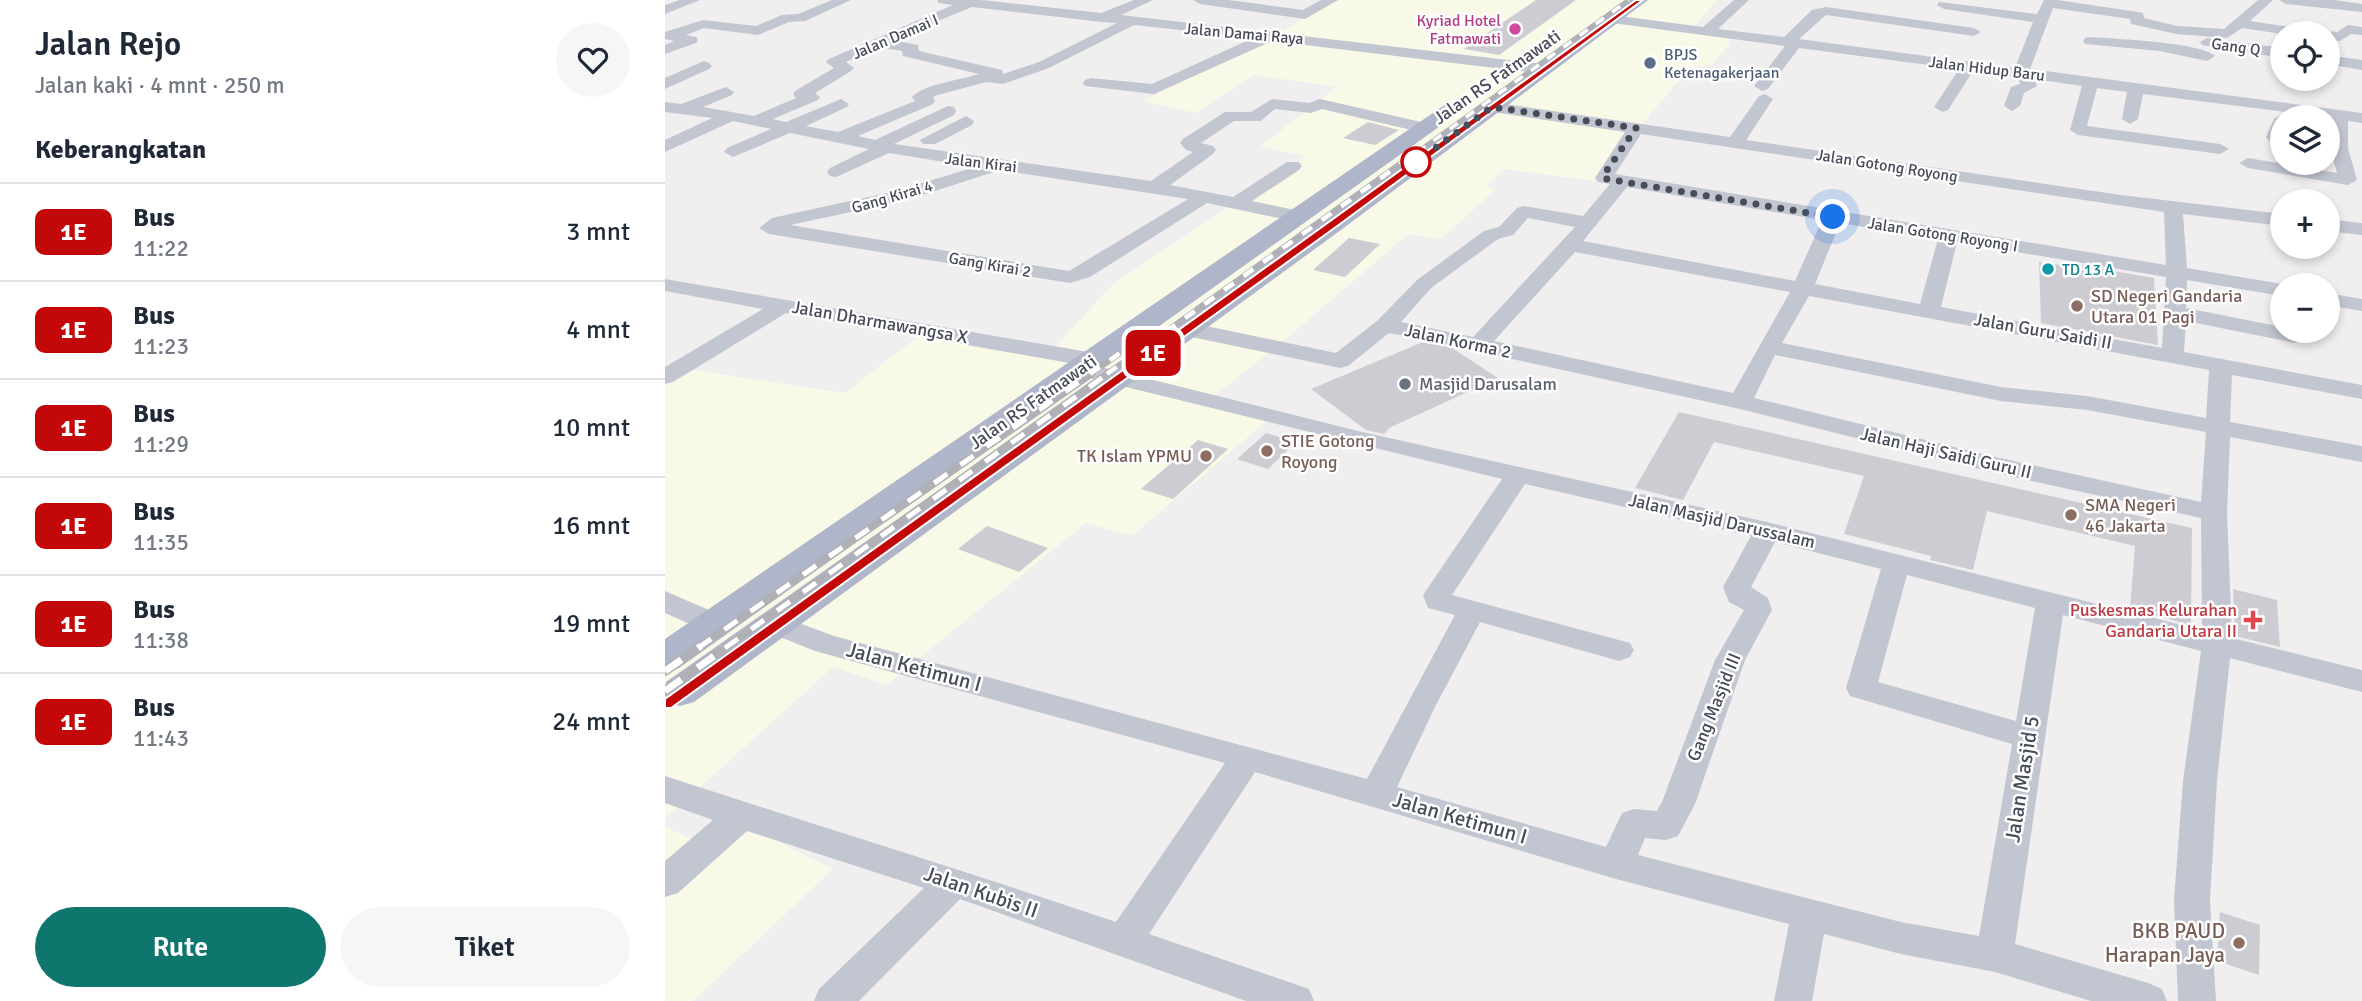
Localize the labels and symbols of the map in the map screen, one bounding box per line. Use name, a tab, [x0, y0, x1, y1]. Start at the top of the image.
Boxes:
street label: Jalan Damai I	[849, 10, 942, 64]
place label: Kyriad Hotel Fatmawati	[1417, 11, 1501, 49]
street label: Jalan Damai Raya	[1183, 19, 1304, 49]
marker: Kyriad Hotel Fatmawati	[1507, 21, 1523, 37]
street label: Jalan RS Fatmawati	[1429, 25, 1565, 129]
street label: Gang Q	[2210, 34, 2262, 60]
place label: BPJS Ketenagakerjaan	[1664, 45, 1779, 83]
street label: Jalan Hidup Baru	[1928, 52, 2046, 86]
marker: BPJS Ketenagakerjaan	[1642, 55, 1658, 71]
street label: Jalan Gotong Royong	[1815, 145, 1959, 187]
unlabelled marker	[1401, 147, 1431, 177]
street label: Jalan Kirai	[944, 149, 1018, 177]
street label: Gang Kirai 4	[849, 176, 935, 218]
your location	[1815, 199, 1850, 234]
street label: Jalan Gotong Royong I	[1867, 213, 2019, 257]
street label: Gang Kirai 2	[947, 248, 1033, 282]
place label: TD 13 A	[2062, 260, 2115, 280]
marker: TD 13 A	[2040, 261, 2056, 277]
place label: SD Negeri Gandaria Utara 01 Pagi	[2091, 285, 2242, 328]
street label: Jalan Dharmawangsa X	[790, 296, 970, 348]
marker: SD Negeri Gandaria Utara 01 Pagi	[2069, 298, 2085, 314]
street label: Jalan Guru Saidi II	[1972, 308, 2114, 354]
street label: Jalan Korma 2	[1403, 319, 1513, 363]
line badge: 1E	[1121, 330, 1185, 376]
street label: Jalan RS Fatmawati	[965, 350, 1101, 454]
place label: Masjid Darusalam	[1419, 373, 1557, 395]
marker: Masjid Darusalam	[1397, 376, 1413, 392]
street label: Jalan Haji Saidi Guru II	[1858, 423, 2034, 483]
place label: STIE Gotong Royong	[1281, 430, 1374, 473]
marker: STIE Gotong Royong	[1259, 443, 1275, 459]
place label: TK Islam YPMU	[1077, 445, 1192, 467]
marker: TK Islam YPMU	[1198, 448, 1214, 464]
street label: Jalan Masjid Darussalam	[1627, 489, 1817, 553]
place label: SMA Negeri 46 Jakarta	[2085, 494, 2176, 537]
marker: SMA Negeri 46 Jakarta	[2063, 507, 2079, 523]
place label: Puskesmas Kelurahan Gandaria Utara II	[2070, 599, 2237, 642]
marker: Puskesmas Kelurahan Gandaria Utara II	[2243, 610, 2263, 630]
street label: Jalan Ketimun I	[844, 636, 984, 698]
street label: Gang Masjid III	[1682, 650, 1746, 764]
street label: Jalan Masjid 5	[1999, 714, 2045, 844]
street label: Jalan Ketimun I	[1390, 786, 1530, 850]
street label: Jalan Kubis II	[921, 860, 1041, 924]
place label: BKB PAUD Harapan Jaya	[2105, 918, 2225, 968]
marker: BKB PAUD Harapan Jaya	[2231, 935, 2247, 951]

